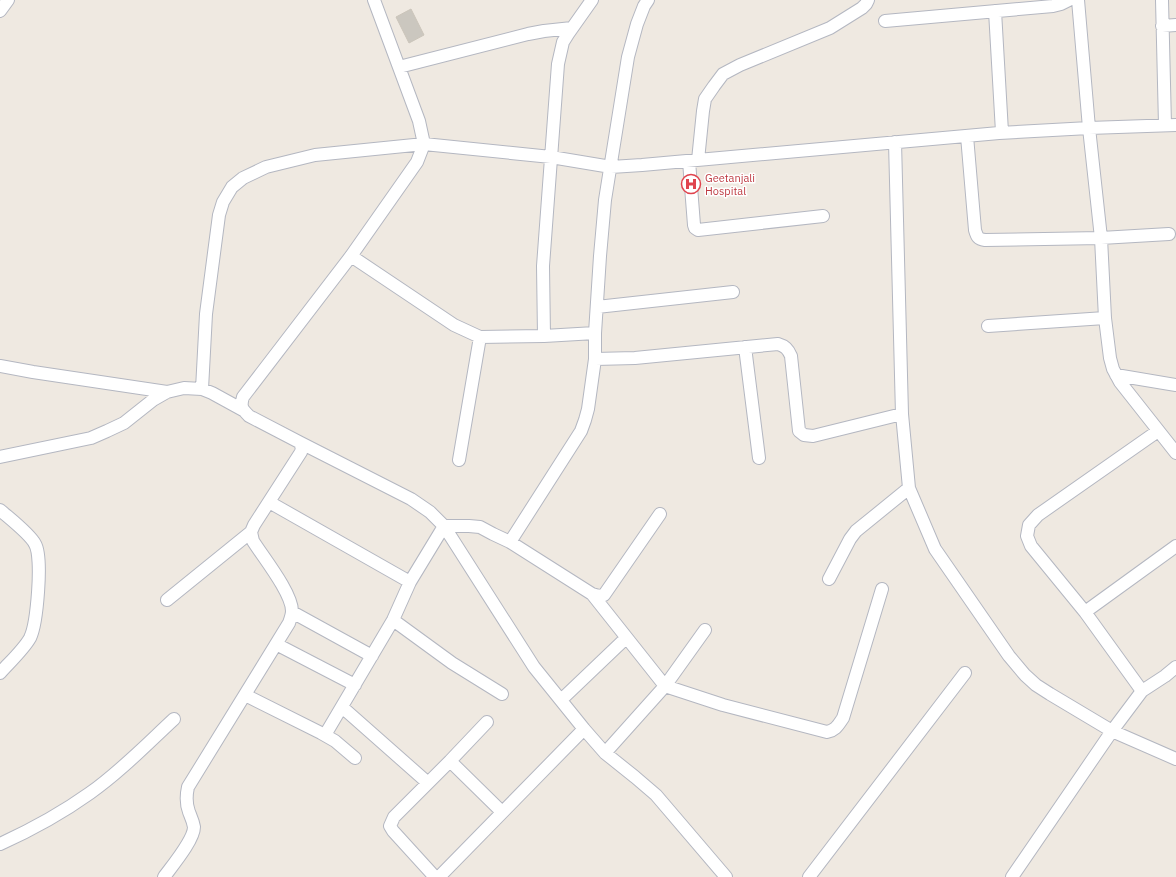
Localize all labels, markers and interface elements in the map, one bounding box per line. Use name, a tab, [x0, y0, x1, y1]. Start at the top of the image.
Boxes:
place label: Geetanjali Hospital	[705, 171, 755, 198]
hospital icon: Geetanjali Hospital	[680, 173, 702, 195]

